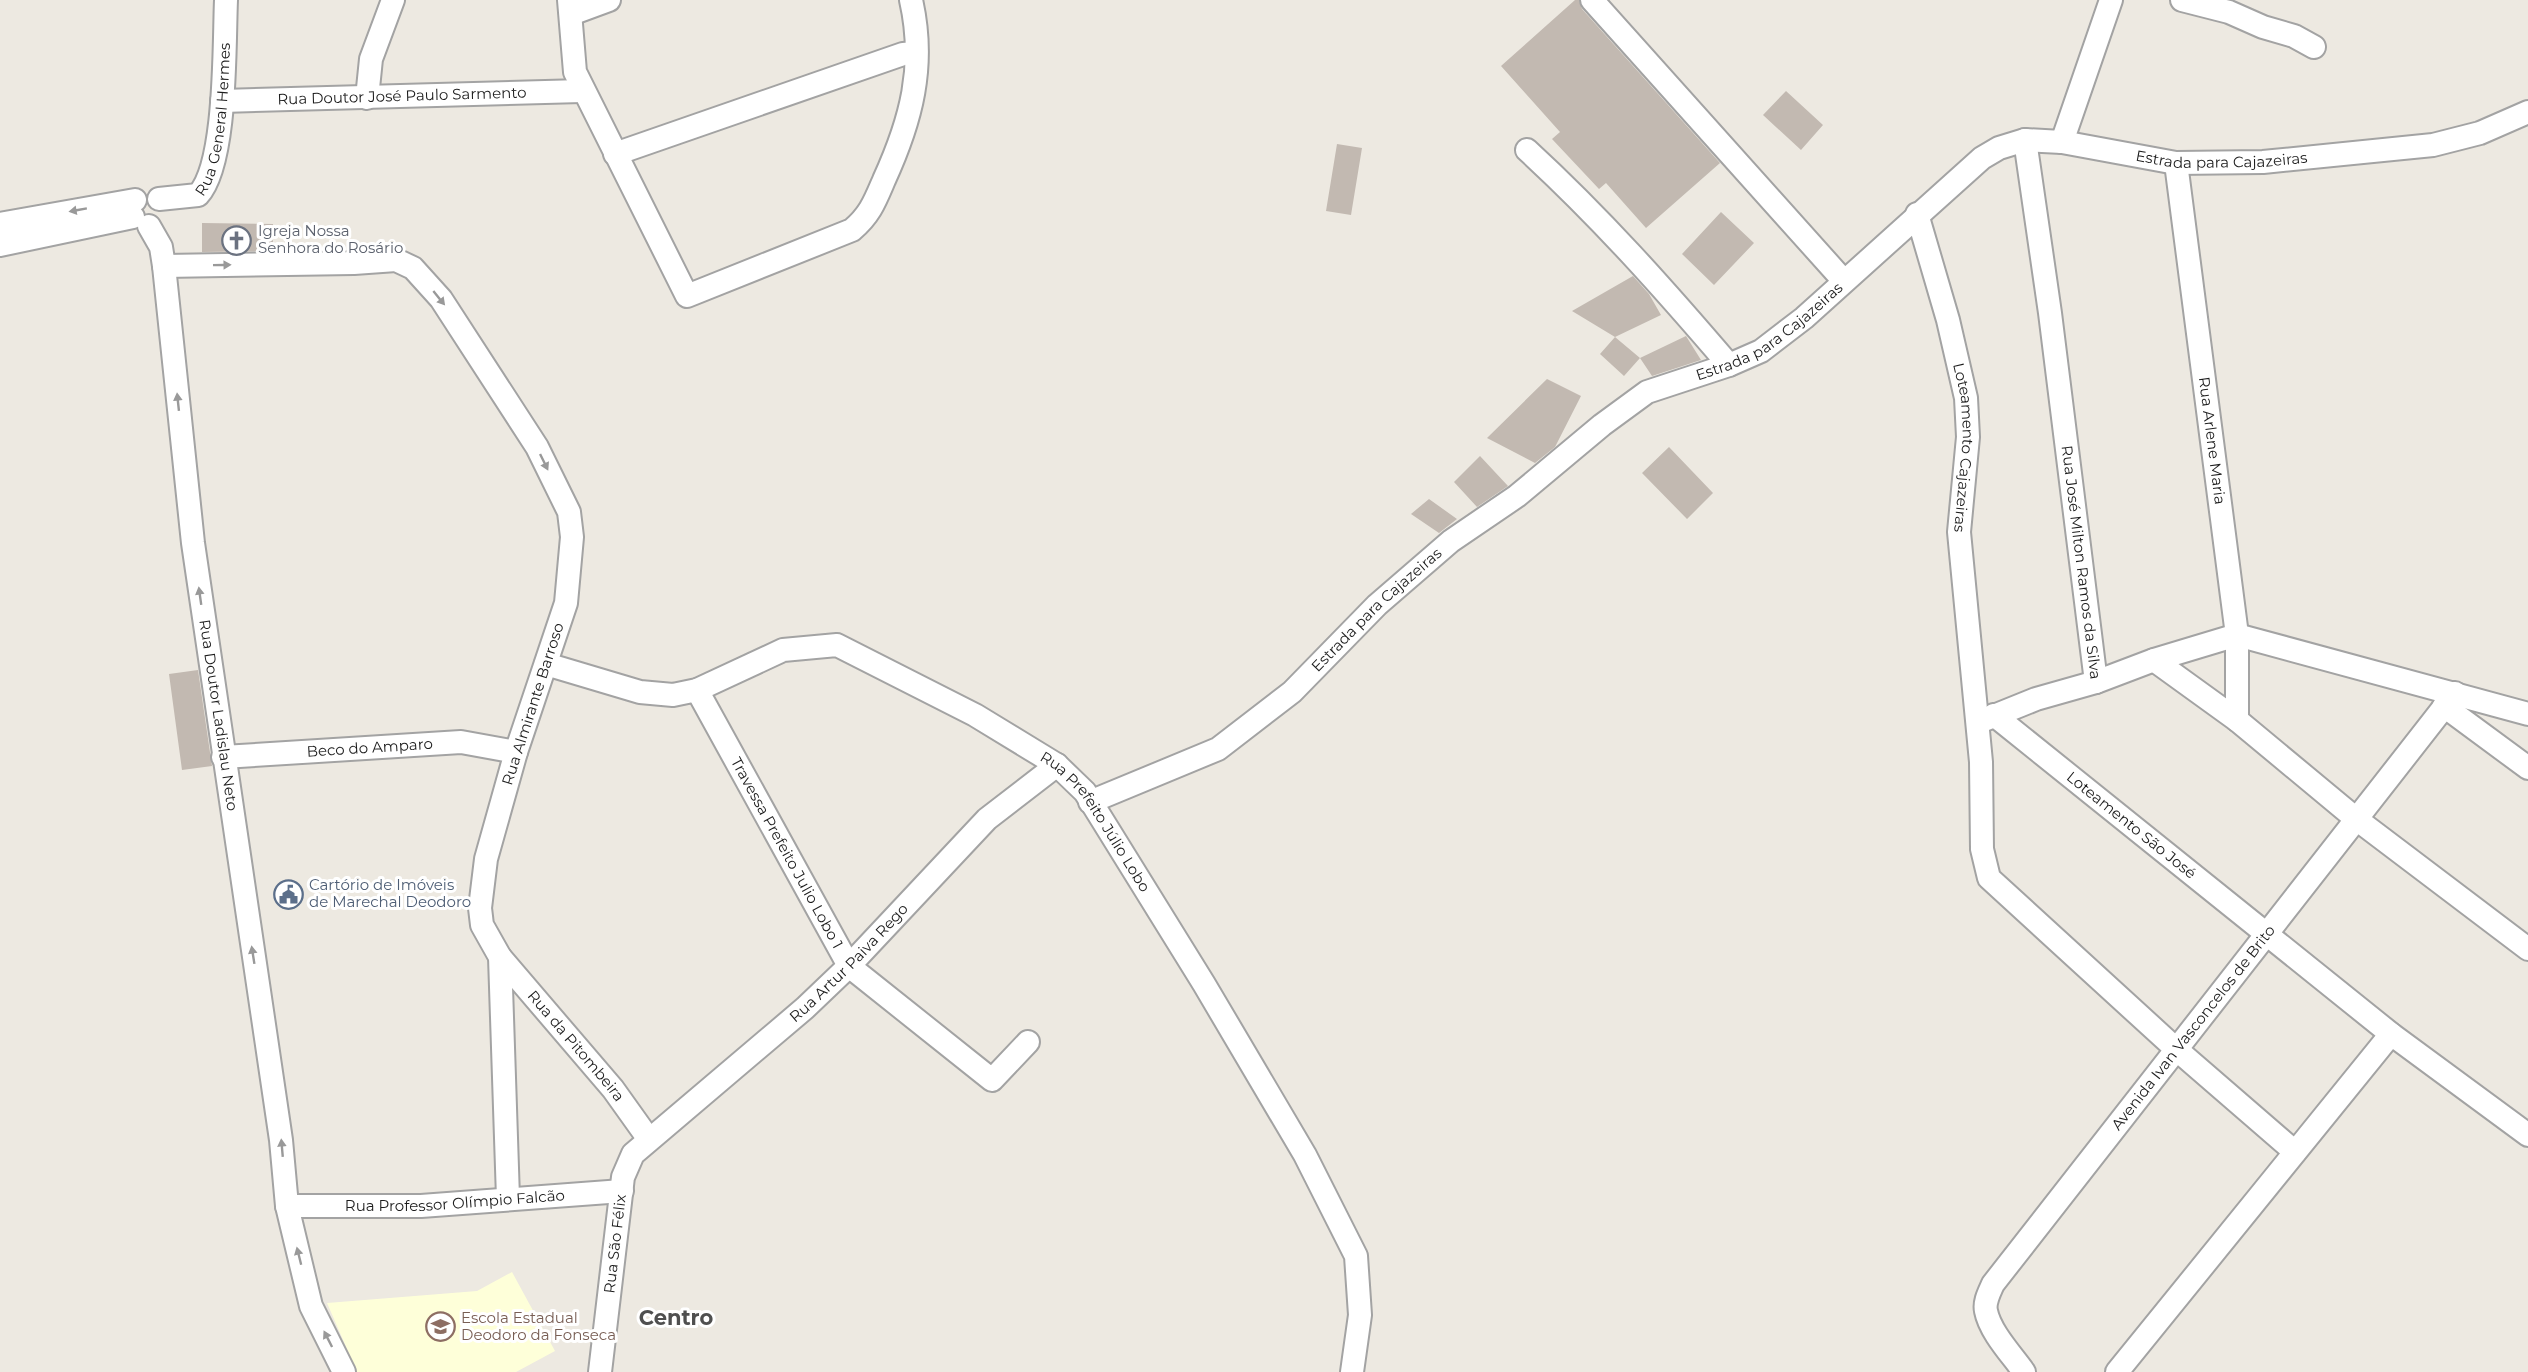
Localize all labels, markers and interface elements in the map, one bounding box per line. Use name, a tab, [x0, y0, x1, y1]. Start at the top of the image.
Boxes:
street label: Rua General Hermes	[191, 43, 234, 199]
street label: Rua Doutor José Paulo Sarmento	[277, 83, 527, 108]
street label: Estrada para Cajazeiras	[2134, 146, 2308, 172]
one-way arrow	[68, 206, 87, 215]
place label: Igreja Nossa Senhora do Rosário	[258, 221, 403, 257]
church icon: Igreja Nossa Senhora do Rosário	[221, 224, 253, 256]
one-way arrow	[213, 260, 232, 270]
street label: Estrada para Cajazeiras	[1693, 278, 1846, 384]
one-way arrow	[433, 290, 446, 306]
street label: Loteamento Cajazeiras	[1949, 361, 1978, 533]
street label: Rua Arlene Maria	[2195, 376, 2230, 506]
one-way arrow	[173, 392, 183, 411]
street label: Rua José Milton Ramos da Silva	[2058, 444, 2106, 680]
one-way arrow	[539, 453, 549, 471]
street label: Estrada para Cajazeiras	[1307, 543, 1445, 676]
one-way arrow	[196, 586, 205, 605]
street label: Rua Doutor Ladislau Neto	[195, 618, 242, 812]
street label: Rua Almirante Barroso	[497, 620, 568, 787]
street label: Beco do Amparo	[306, 734, 433, 761]
street label: Rua Prefeito Júlio Lobo	[1037, 747, 1155, 895]
street label: Travessa Prefeito Julio Lobo 1	[727, 754, 847, 952]
street label: Loteamento São José	[2063, 767, 2200, 883]
place label: Cartório de Imóveis de Marechal Deodoro	[309, 875, 471, 911]
public building icon: Cartório de Imóveis de Marechal Deodoro	[272, 878, 304, 910]
street label: Rua Artur Paiva Rego	[785, 899, 912, 1026]
street label: Avenida Ivan Vasconcelos de Brito	[2107, 921, 2279, 1134]
one-way arrow	[249, 945, 258, 964]
street label: Rua da Pitombeira	[524, 986, 629, 1105]
one-way arrow	[277, 1138, 287, 1157]
street label: Rua Professor Olímpio Falcão	[345, 1185, 565, 1215]
street label: Rua São Félix	[599, 1193, 630, 1294]
one-way arrow	[293, 1247, 303, 1265]
district label: Centro	[639, 1305, 713, 1330]
place label: Escola Estadual Deodoro da Fonseca	[461, 1308, 616, 1344]
school or university icon: Escola Estadual Deodoro da Fonseca	[424, 1311, 456, 1343]
one-way arrow	[323, 1330, 333, 1348]

